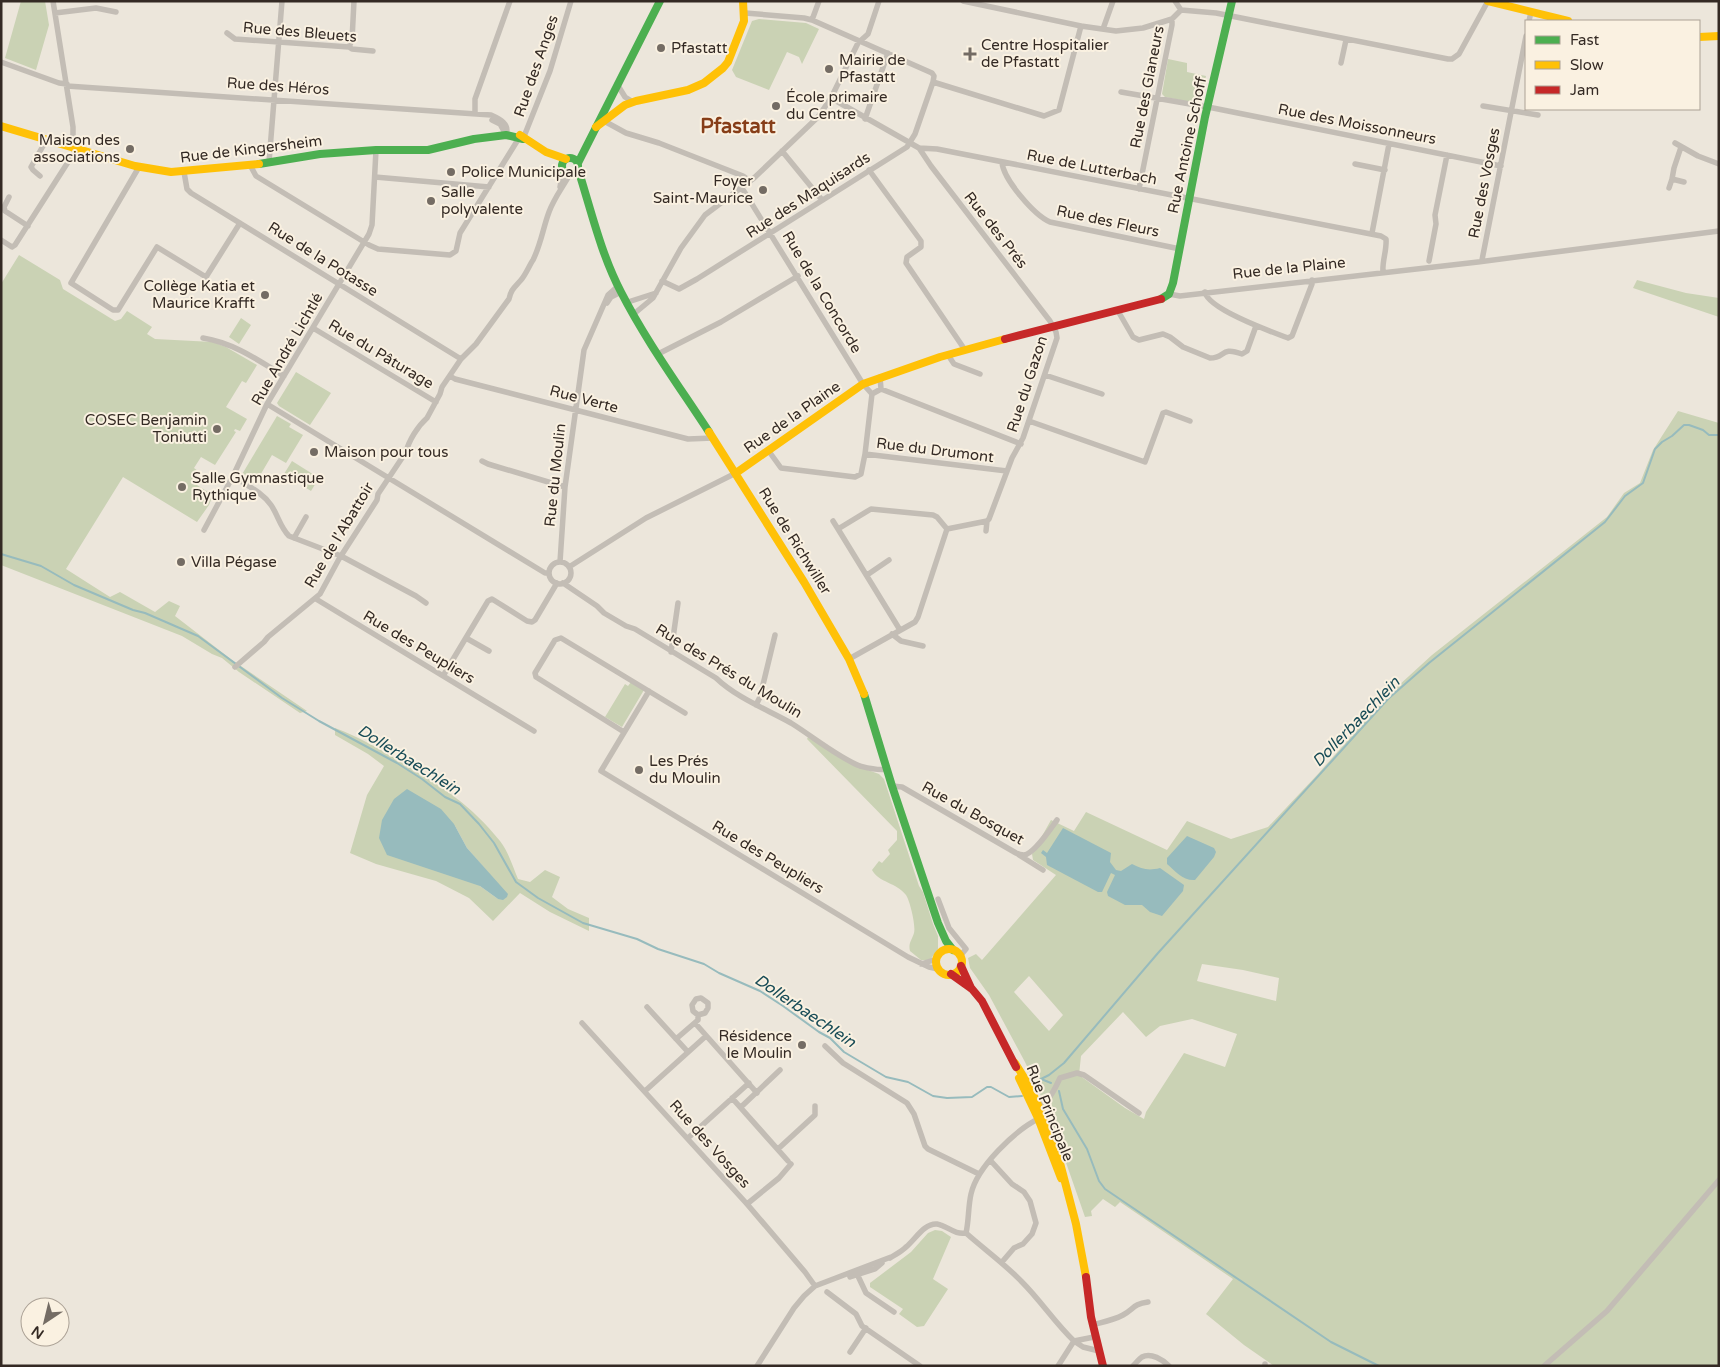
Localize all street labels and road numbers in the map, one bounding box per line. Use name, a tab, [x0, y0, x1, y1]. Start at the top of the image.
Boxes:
street label: Rue des Anges	[510, 13, 562, 119]
street label: Rue des Bleuets	[242, 18, 358, 46]
street label: Rue des Glaneurs	[1126, 24, 1168, 150]
street label: Rue des Héros	[226, 73, 330, 99]
street label: Rue Antoine Schoff	[1164, 75, 1210, 215]
street label: Rue des Moissonneurs	[1276, 100, 1438, 148]
street label: Rue des Vosges	[1464, 126, 1504, 240]
street label: Rue de Kingersheim	[179, 131, 323, 167]
street label: Rue de Lutterbach	[1025, 146, 1159, 188]
street label: Rue des Maquisards	[743, 148, 873, 242]
street label: Rue des Prés	[960, 188, 1032, 272]
street label: Rue des Fleurs	[1055, 201, 1161, 241]
street label: Rue de la Potasse	[265, 218, 381, 300]
street label: Rue de la Concorde	[778, 228, 866, 356]
street label: Rue de la Plaine	[1232, 253, 1346, 283]
street label: Rue André Lichtlé	[247, 289, 327, 409]
street label: Rue du Pâturage	[325, 315, 437, 393]
street label: Rue du Gazon	[1003, 334, 1051, 434]
street label: Rue de la Plaine	[740, 377, 844, 457]
street label: Rue Verte	[548, 381, 620, 417]
street label: Rue du Moulin	[541, 422, 569, 528]
street label: Rue du Drumont	[875, 434, 995, 466]
street label: Rue de l'Abattoir	[300, 479, 378, 591]
street label: Rue de Richwiller	[755, 484, 835, 598]
street label: Rue des Peupliers	[360, 607, 478, 687]
street label: Rue des Prés du Moulin	[652, 620, 806, 722]
street label: Rue du Bosquet	[919, 777, 1028, 849]
street label: Rue des Peupliers	[709, 817, 827, 897]
street label: Rue Principale	[1022, 1062, 1078, 1164]
street label: Rue des Vosges	[666, 1096, 754, 1192]

